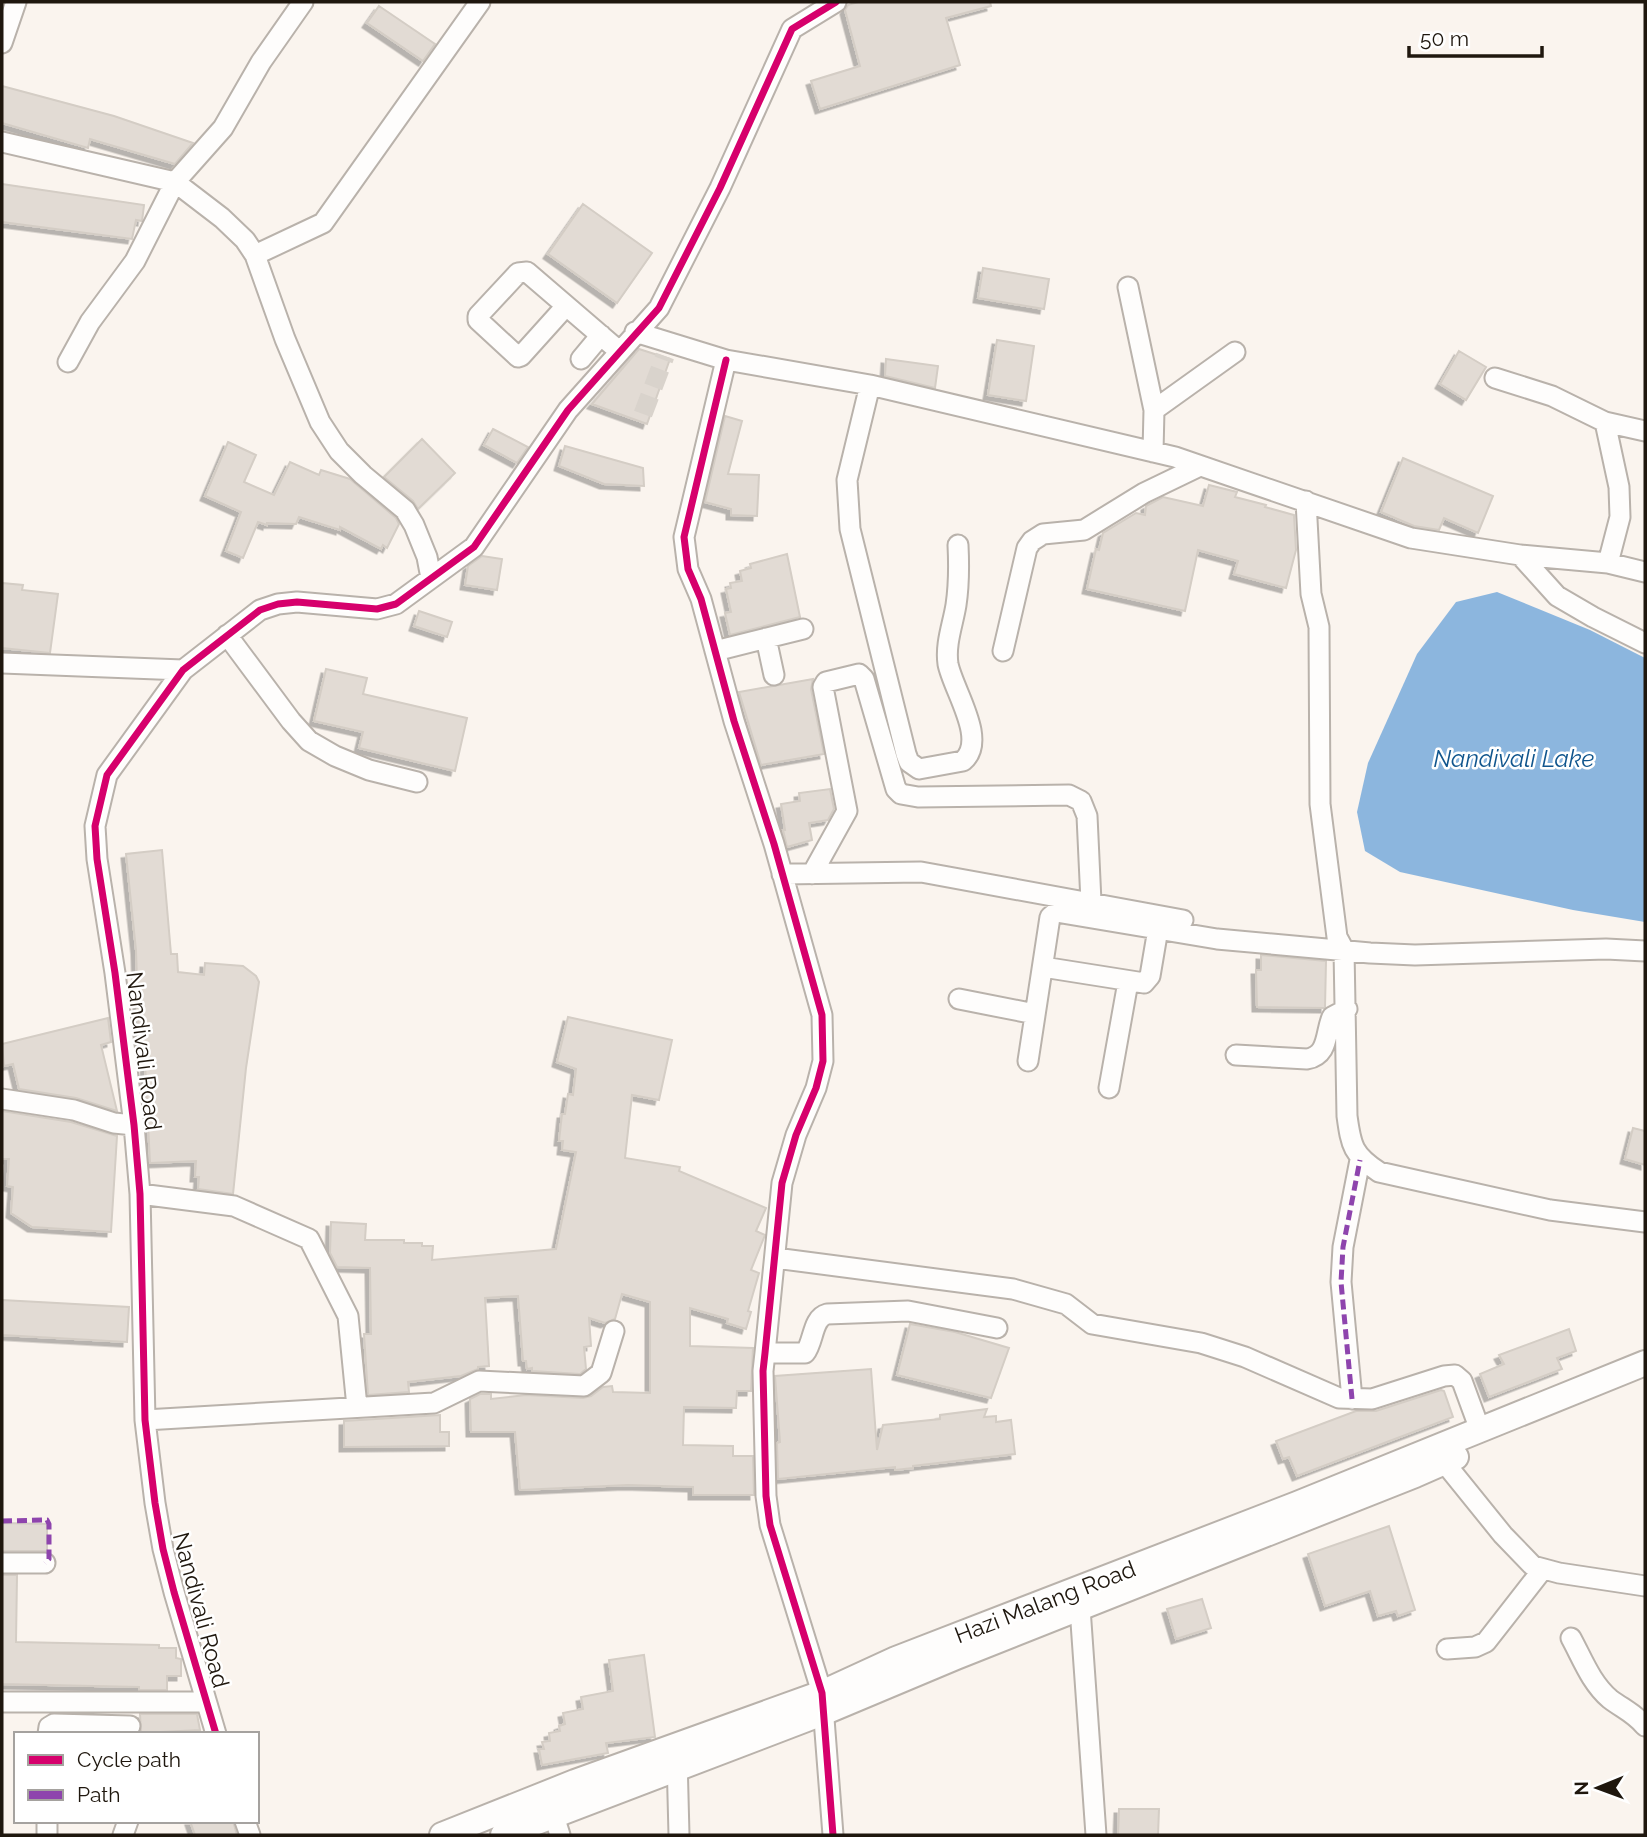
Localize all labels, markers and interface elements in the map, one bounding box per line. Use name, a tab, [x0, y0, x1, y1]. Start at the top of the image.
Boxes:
scale bar	[1409, 14, 1542, 58]
text: 50 m	[1420, 26, 1469, 51]
water label: Nandivali Lake	[1434, 744, 1595, 773]
street label: Nandivali Road	[121, 970, 168, 1132]
street label: Nandivali Road	[168, 1529, 235, 1690]
street label: Hazi Malang Road	[951, 1555, 1139, 1648]
legend	[14, 1732, 259, 1823]
text: Cycle path	[77, 1747, 181, 1772]
north arrow	[1563, 1753, 1633, 1823]
text: N	[1570, 1781, 1592, 1796]
text: Path	[77, 1782, 121, 1807]

